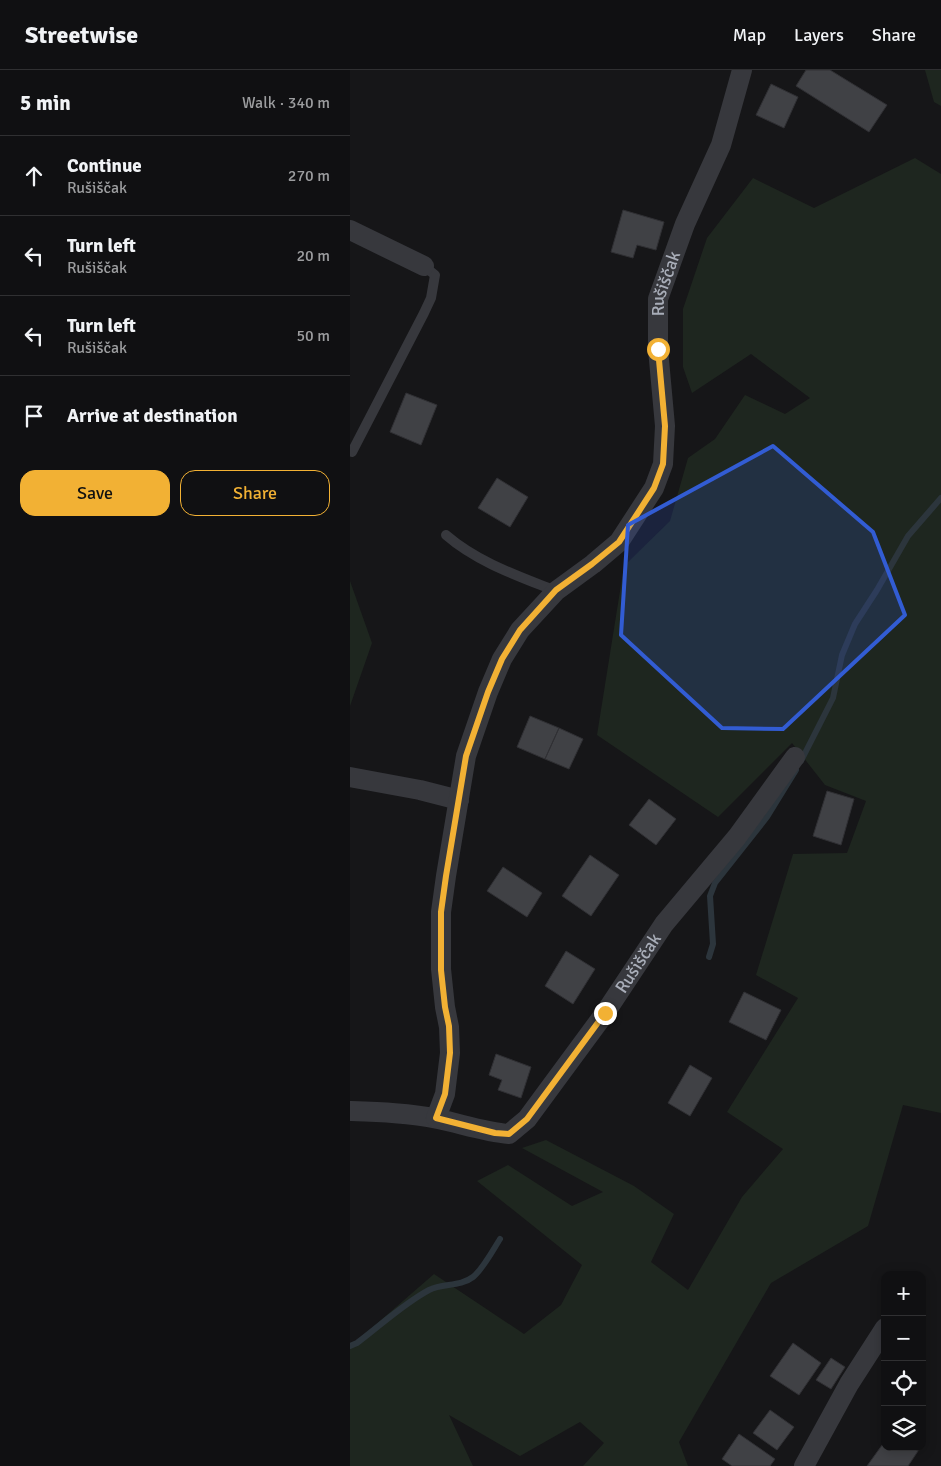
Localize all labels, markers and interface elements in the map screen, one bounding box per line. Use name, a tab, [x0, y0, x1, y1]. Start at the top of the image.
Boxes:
text: Streetwise	[25, 20, 138, 50]
text: Map	[733, 24, 766, 46]
text: Layers	[794, 24, 844, 46]
text: Share	[872, 24, 916, 46]
text: 5 min	[20, 90, 71, 116]
text: Walk · 340 m	[242, 93, 330, 113]
text: Continue	[67, 154, 142, 178]
icon: ahead	[20, 162, 48, 190]
text: 270 m	[288, 166, 330, 186]
text: Rušiščak	[67, 178, 127, 198]
text: Turn left	[67, 234, 136, 258]
icon: left	[20, 242, 48, 270]
text: 20 m	[296, 246, 330, 266]
street label: Rušiščak	[647, 248, 685, 316]
text: Rušiščak	[67, 258, 127, 278]
text: Turn left	[67, 314, 136, 338]
icon: left	[20, 322, 48, 350]
text: 50 m	[296, 326, 330, 346]
text: Rušiščak	[67, 338, 127, 358]
route start	[647, 338, 670, 361]
icon: arrive	[20, 402, 48, 430]
text: Arrive at destination	[67, 404, 238, 428]
button: Save	[20, 470, 170, 516]
button: Share	[180, 470, 330, 516]
street label: Rušiščak	[610, 929, 666, 997]
route end	[594, 1002, 617, 1025]
map controls	[881, 1271, 926, 1451]
button: +	[881, 1271, 926, 1316]
button: −	[881, 1316, 926, 1361]
button: locate	[881, 1361, 926, 1406]
button: layers	[881, 1406, 926, 1451]

